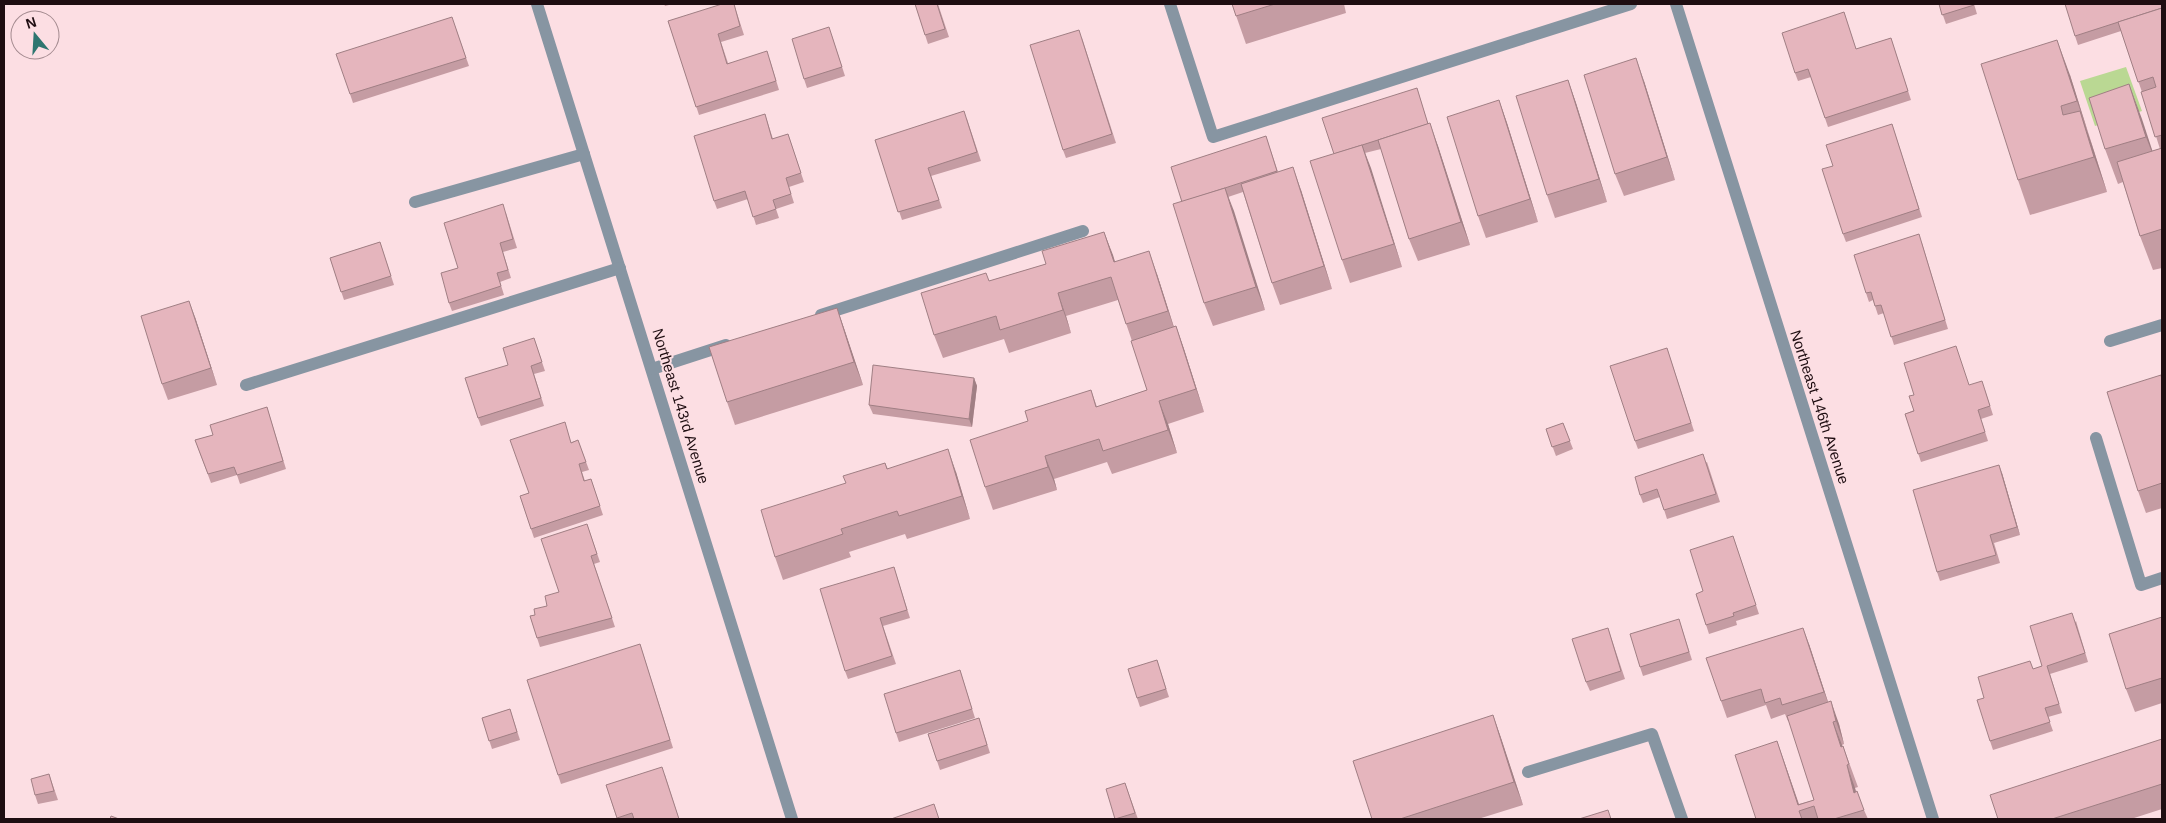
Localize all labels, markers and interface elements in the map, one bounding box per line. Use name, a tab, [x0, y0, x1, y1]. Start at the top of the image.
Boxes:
north arrow	[10, 10, 60, 60]
text: N	[24, 13, 38, 32]
street label: Northeast 143rd Avenue	[649, 326, 713, 486]
street label: Northeast 146th Avenue	[1787, 328, 1853, 486]

